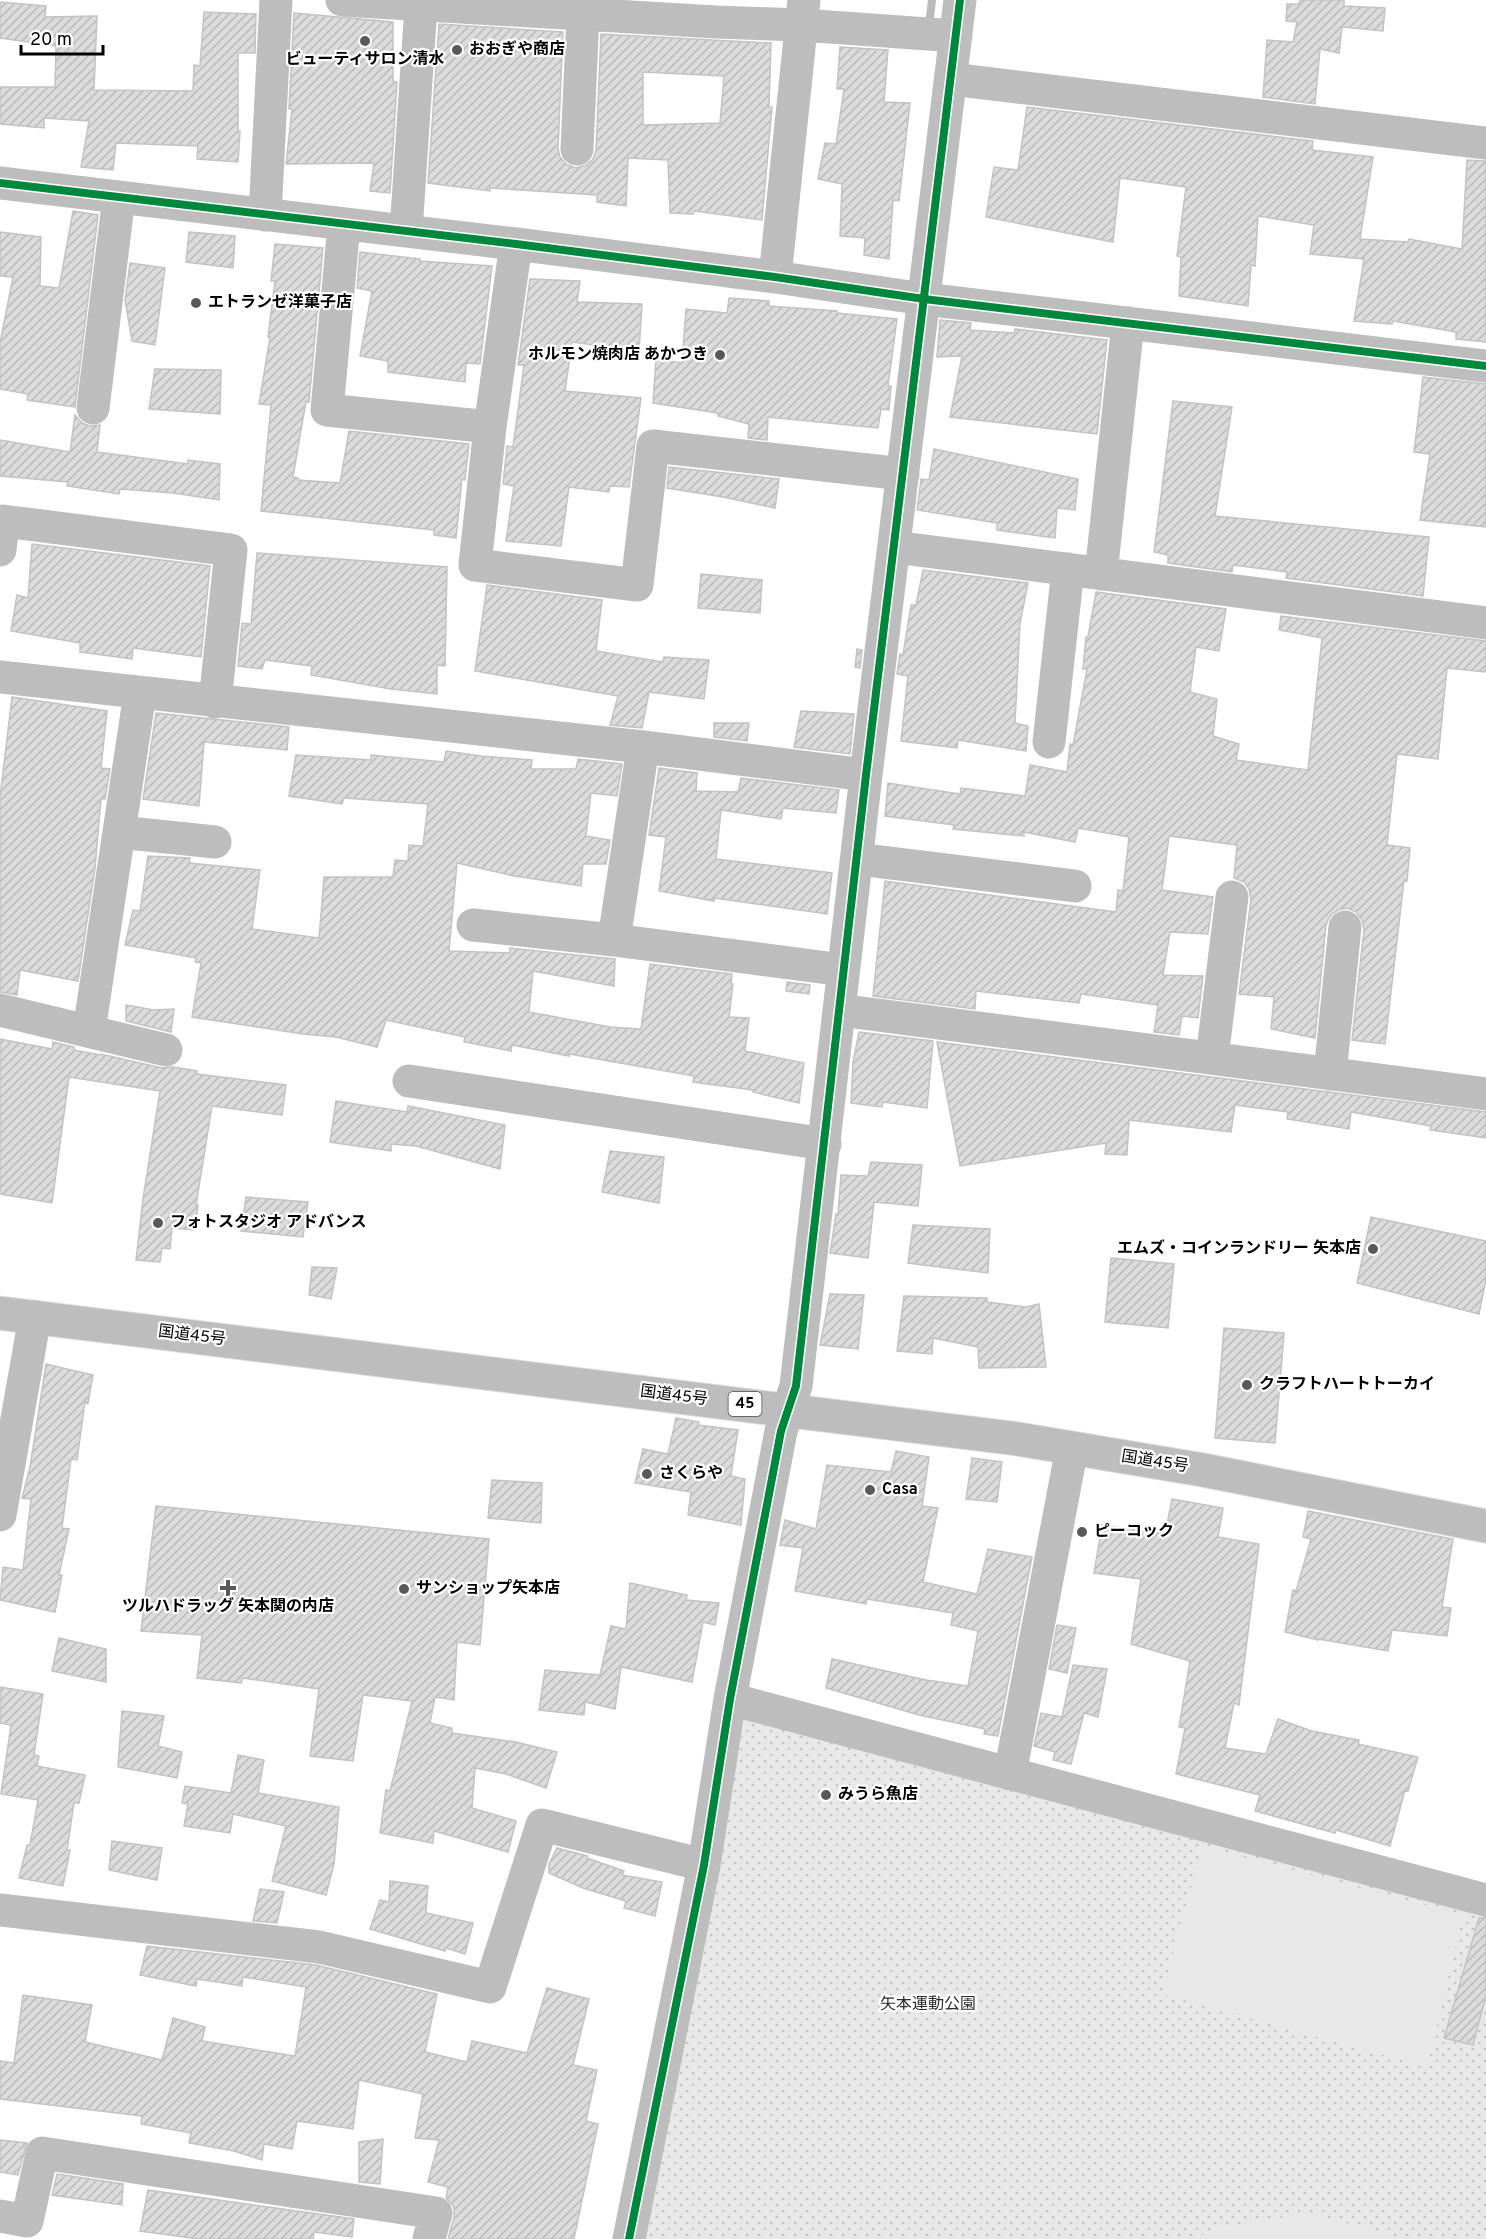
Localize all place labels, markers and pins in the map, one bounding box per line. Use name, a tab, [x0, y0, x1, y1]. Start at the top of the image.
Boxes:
marker: ビューティサロン清水	[358, 34, 372, 48]
place label: おおぎや商店	[469, 40, 565, 60]
marker: おおぎや商店	[450, 43, 464, 57]
place label: ビューティサロン清水	[285, 50, 445, 70]
place label: エトランゼ洋菓子店	[208, 293, 352, 313]
marker: エトランゼ洋菓子店	[189, 296, 203, 310]
place label: ホルモン焼肉店 あかつき	[528, 345, 708, 365]
marker: ホルモン焼肉店 あかつき	[713, 348, 727, 362]
place label: フォトスタジオ アドバンス	[170, 1213, 366, 1233]
marker: フォトスタジオ アドバンス	[151, 1216, 165, 1230]
place label: エムズ・コインランドリー 矢本店	[1117, 1239, 1361, 1259]
marker: エムズ・コインランドリー 矢本店	[1366, 1242, 1380, 1256]
place label: クラフトハートトーカイ	[1259, 1375, 1435, 1395]
marker: クラフトハートトーカイ	[1240, 1378, 1254, 1392]
place label: さくらや	[659, 1464, 723, 1484]
marker: さくらや	[640, 1467, 654, 1481]
place label: Casa	[882, 1480, 918, 1500]
marker: Casa	[863, 1483, 877, 1497]
place label: ピーコック	[1094, 1522, 1174, 1542]
marker: ピーコック	[1075, 1525, 1089, 1539]
place label: サンショップ矢本店	[416, 1579, 560, 1599]
marker: ツルハドラッグ 矢本関の内店	[221, 1581, 235, 1595]
marker: サンショップ矢本店	[397, 1582, 411, 1596]
place label: ツルハドラッグ 矢本関の内店	[122, 1596, 334, 1617]
place label: みうら魚店	[838, 1784, 918, 1805]
marker: みうら魚店	[819, 1788, 833, 1802]

